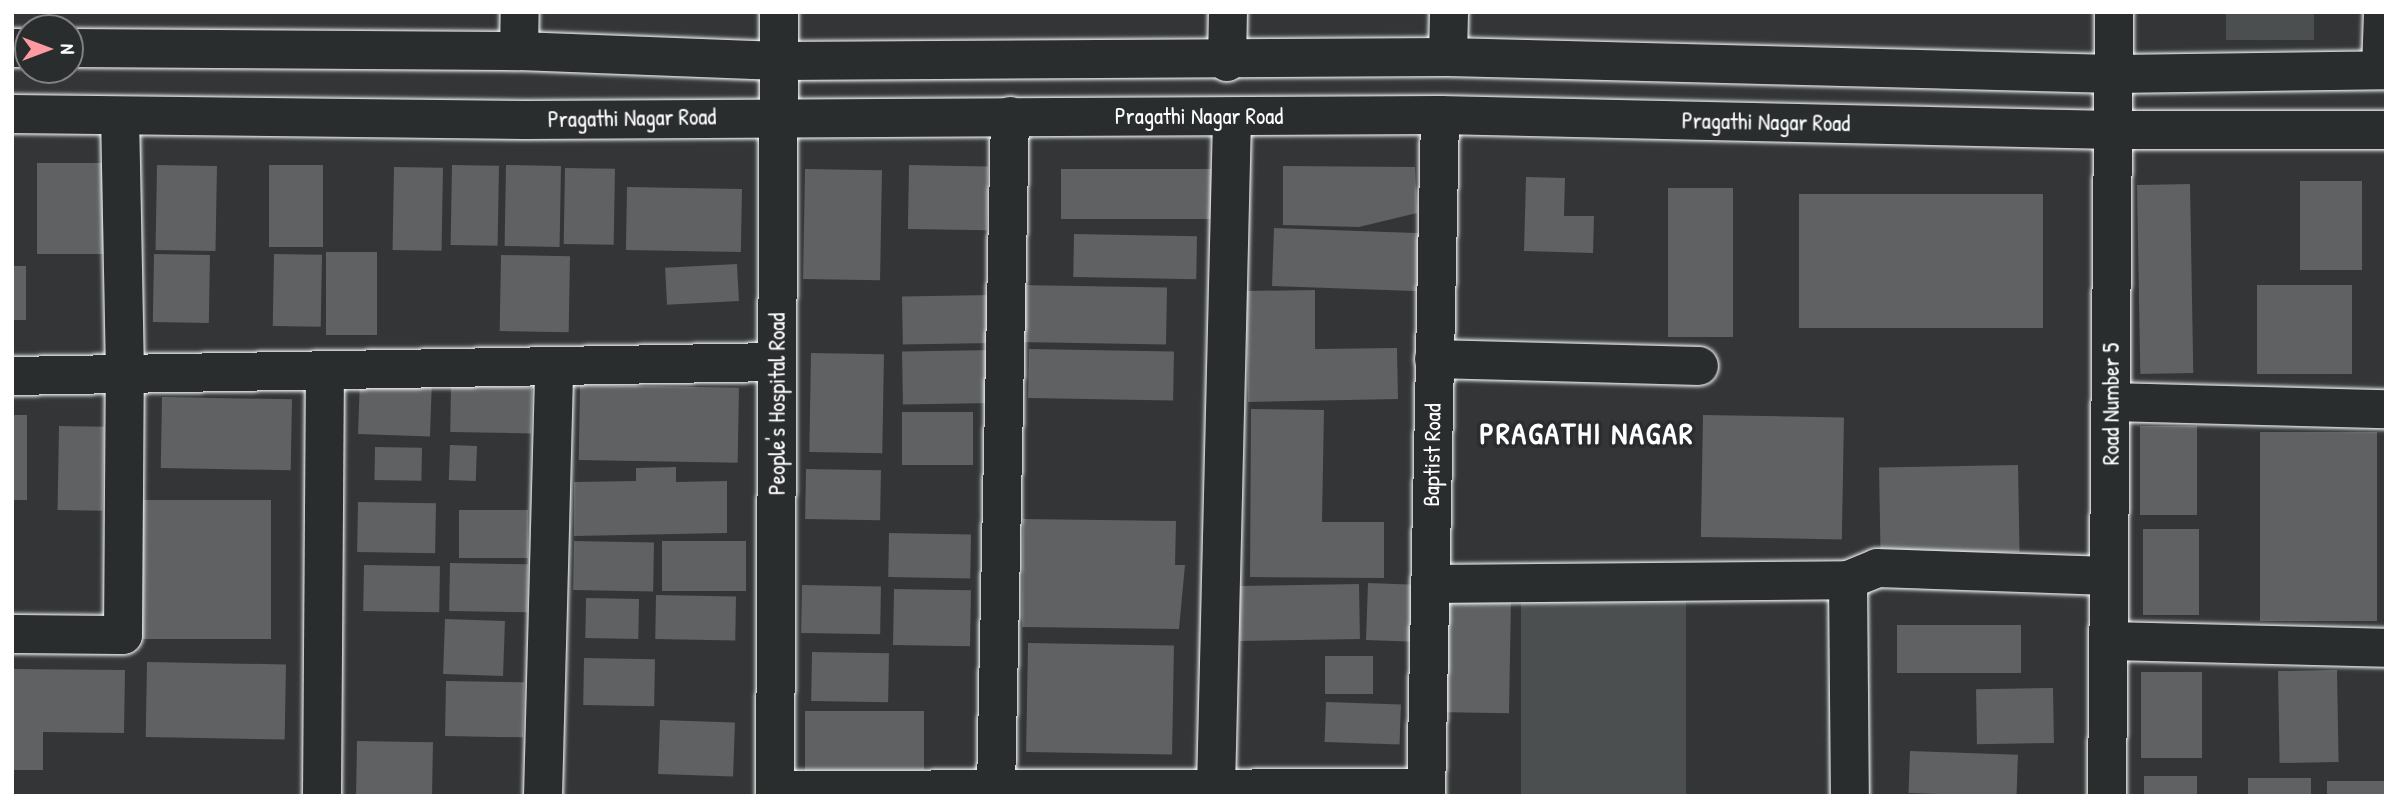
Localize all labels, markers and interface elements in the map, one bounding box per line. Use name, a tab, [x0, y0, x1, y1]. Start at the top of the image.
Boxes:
north arrow	[14, 14, 84, 84]
text: N	[55, 44, 81, 54]
street label: Pragathi Nagar Road	[1115, 102, 1283, 130]
street label: Pragathi Nagar Road	[548, 103, 716, 133]
street label: Pragathi Nagar Road	[1682, 107, 1850, 137]
street label: People's Hospital Road	[763, 313, 791, 495]
street label: Road Number 5	[2097, 343, 2125, 465]
street label: Baptist Road	[1417, 403, 1447, 507]
district label: PRAGATHI NAGAR	[1481, 415, 1693, 451]

